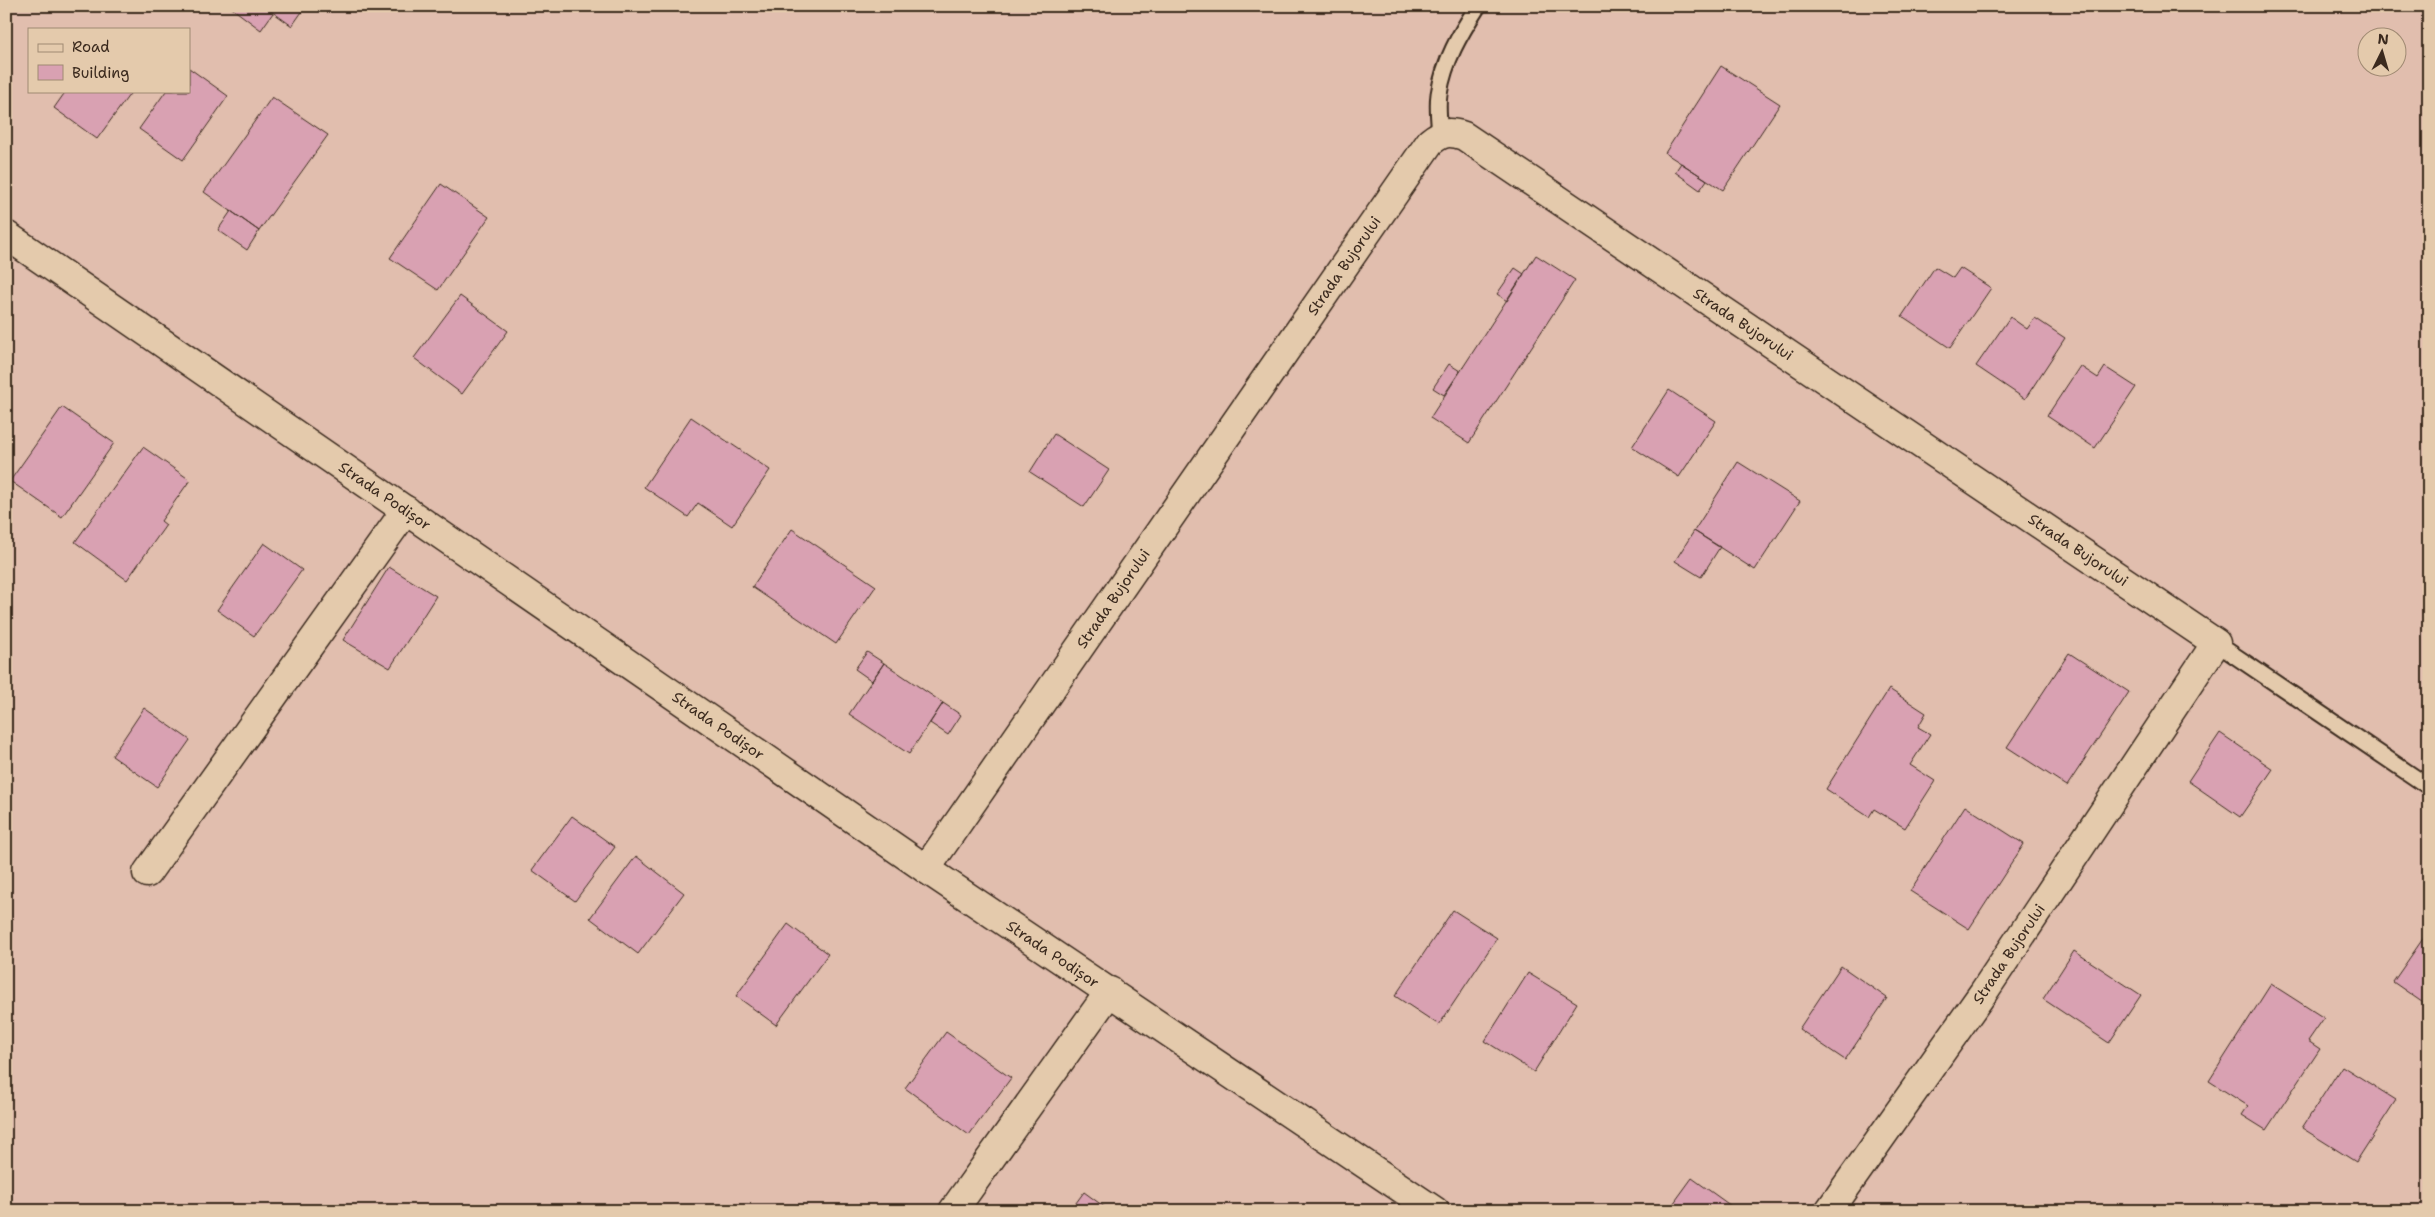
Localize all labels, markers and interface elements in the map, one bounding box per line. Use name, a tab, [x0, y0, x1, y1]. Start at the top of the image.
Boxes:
legend	[28, 28, 190, 92]
north arrow	[2358, 28, 2408, 78]
text: N	[2377, 30, 2389, 48]
text: Road	[72, 37, 110, 57]
text: Building	[72, 63, 129, 83]
street label: Strada Bujorului	[1303, 212, 1386, 319]
street label: Strada Bujorului	[1689, 283, 1797, 365]
street label: Strada Podișor	[335, 457, 435, 535]
street label: Strada Bujorului	[2024, 509, 2132, 591]
street label: Strada Bujorului	[1072, 545, 1155, 652]
street label: Strada Podișor	[668, 687, 768, 765]
street label: Strada Bujorului	[1968, 900, 2050, 1008]
street label: Strada Podișor	[1002, 916, 1103, 993]

